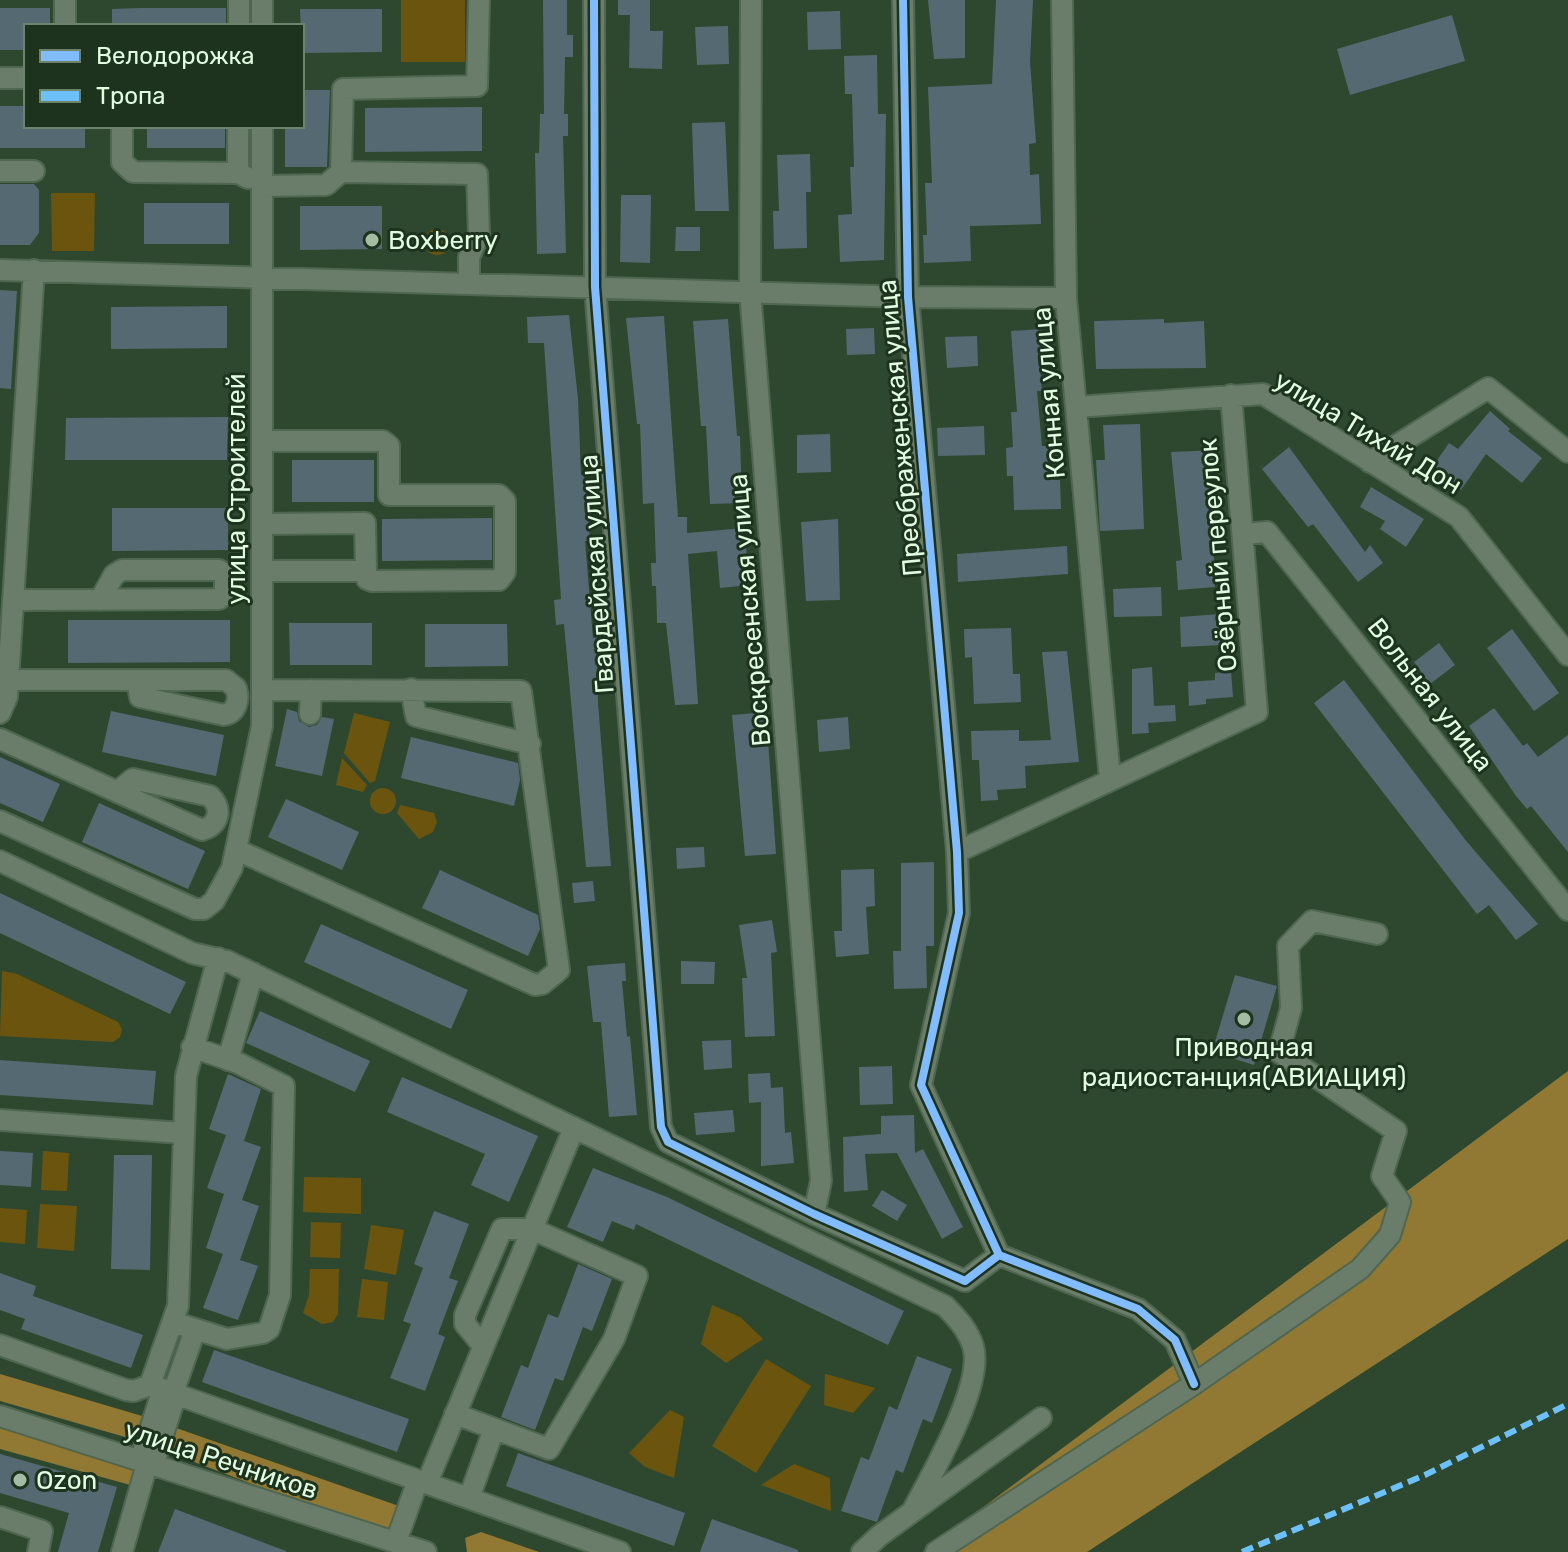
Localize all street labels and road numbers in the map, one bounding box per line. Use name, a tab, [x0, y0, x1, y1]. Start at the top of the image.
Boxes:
street label: Преображенская улица	[872, 278, 928, 578]
street label: Конная улица	[1026, 306, 1072, 480]
street label: улица Тихий Дон	[1269, 365, 1467, 501]
street label: улица Строителей	[221, 373, 252, 605]
street label: Озёрный переулок	[1192, 437, 1244, 673]
street label: Гвардейская улица	[573, 453, 621, 695]
street label: Воскресенская улица	[723, 472, 777, 748]
street label: Вольная улица	[1361, 612, 1499, 778]
street label: улица Речников	[121, 1414, 321, 1506]

